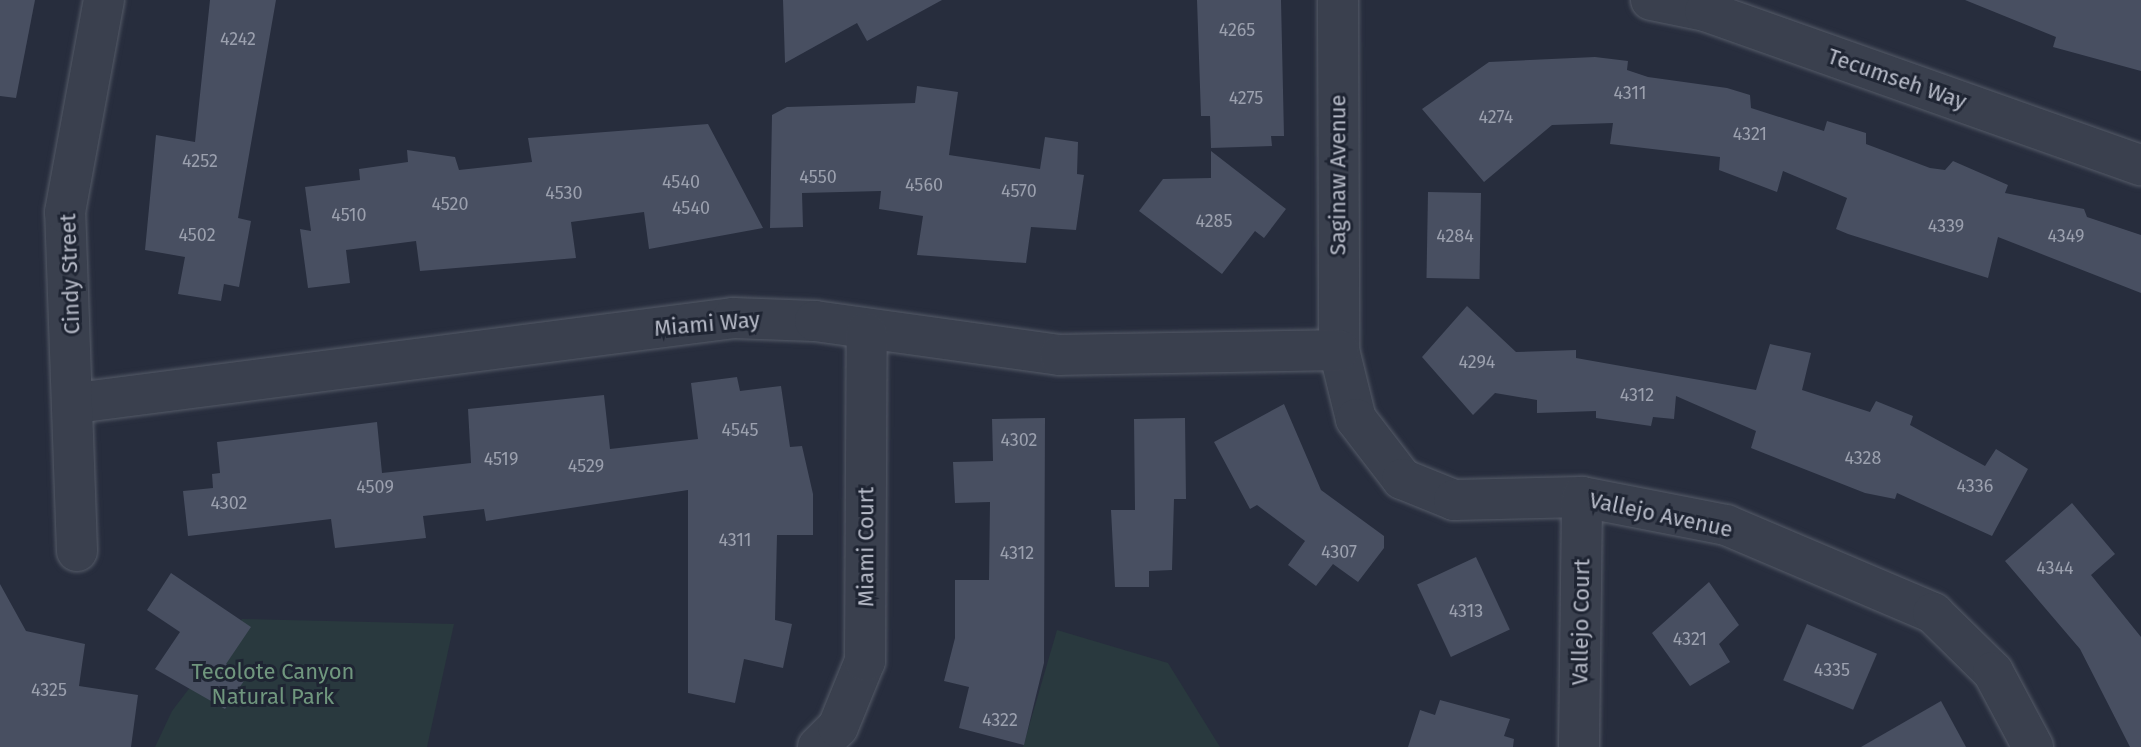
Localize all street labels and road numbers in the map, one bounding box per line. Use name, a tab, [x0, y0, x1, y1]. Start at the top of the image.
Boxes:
street label: Tecumseh Way	[1824, 43, 1970, 115]
street label: Saginaw Avenue	[1325, 95, 1351, 255]
street label: Cindy Street	[55, 213, 85, 335]
street label: Miami Way	[653, 306, 761, 342]
street label: Miami Court	[853, 487, 879, 607]
street label: Vallejo Avenue	[1587, 487, 1735, 543]
street label: Vallejo Court	[1567, 558, 1595, 686]

